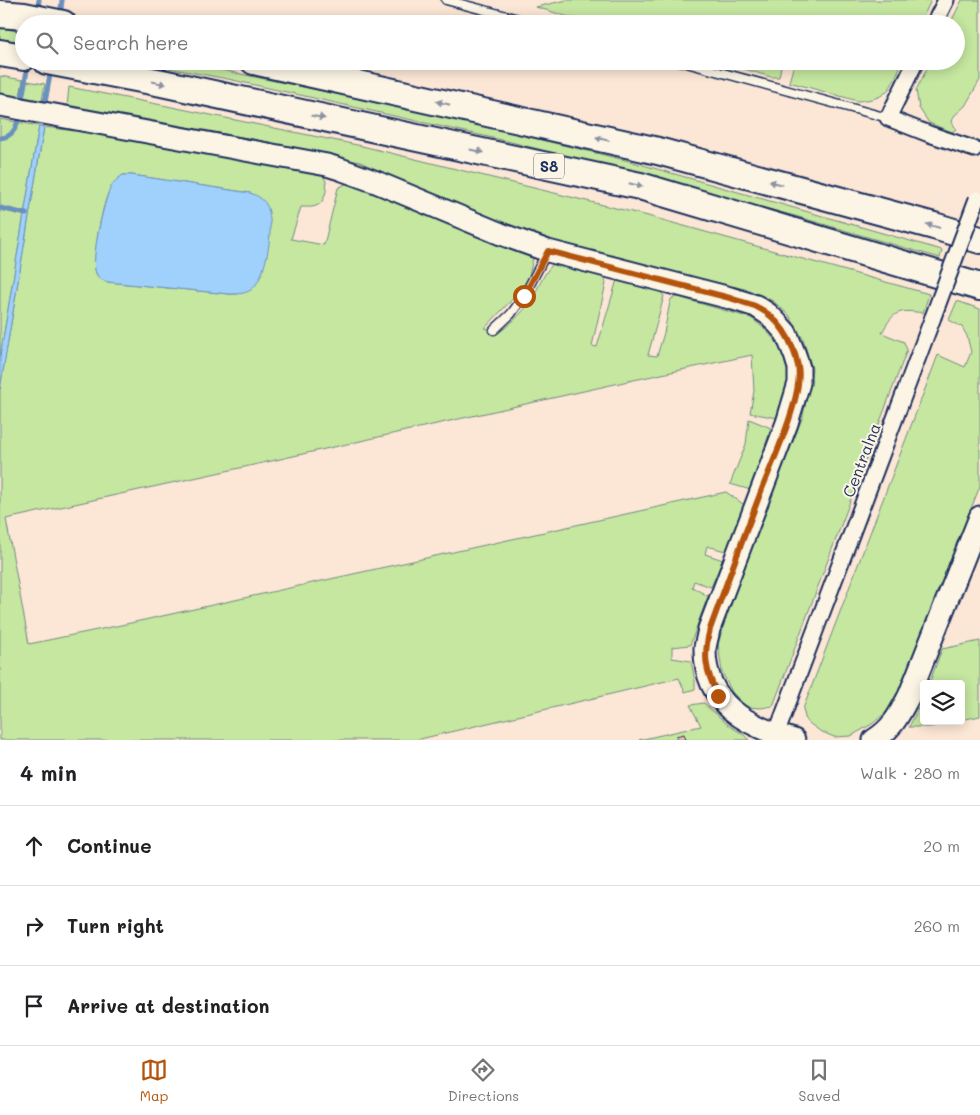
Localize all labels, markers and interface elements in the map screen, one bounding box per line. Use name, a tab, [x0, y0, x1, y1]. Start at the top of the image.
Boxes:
search box	[15, 15, 965, 70]
icon: search	[33, 29, 61, 57]
text: Search here	[73, 30, 189, 55]
one-way arrow	[152, 79, 168, 87]
one-way arrow	[435, 99, 451, 107]
one-way arrow	[311, 113, 326, 121]
one-way arrow	[594, 135, 610, 143]
one-way arrow	[469, 147, 484, 155]
road number: S8	[534, 154, 564, 178]
one-way arrow	[769, 179, 784, 187]
one-way arrow	[628, 181, 643, 189]
one-way arrow	[926, 222, 941, 230]
route start	[513, 285, 536, 308]
street label: Centralna	[837, 420, 885, 500]
map controls	[920, 680, 965, 725]
button: layers	[920, 680, 965, 725]
route end	[707, 685, 730, 708]
text: 4 min	[20, 759, 77, 786]
text: Walk · 280 m	[860, 762, 960, 783]
icon: ahead	[20, 832, 48, 860]
text: Continue	[67, 833, 152, 858]
text: 20 m	[923, 835, 960, 856]
icon: right	[20, 912, 48, 940]
text: Turn right	[67, 913, 164, 938]
text: 260 m	[914, 915, 960, 936]
icon: arrive	[20, 992, 48, 1020]
text: Arrive at destination	[67, 993, 270, 1018]
tab: Map	[140, 1056, 168, 1105]
tab: Directions	[448, 1056, 519, 1105]
tab: Saved	[799, 1056, 840, 1105]

